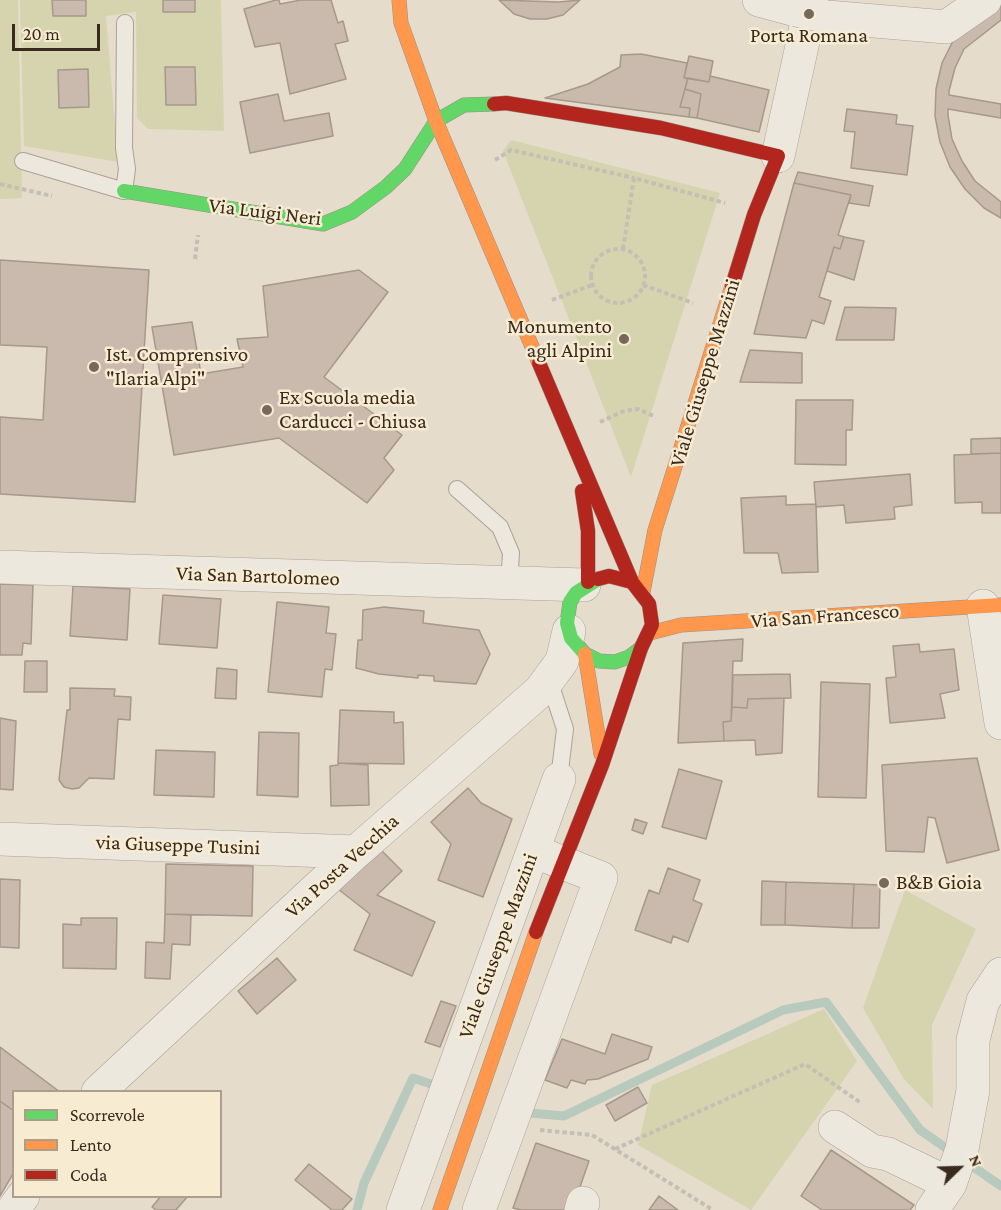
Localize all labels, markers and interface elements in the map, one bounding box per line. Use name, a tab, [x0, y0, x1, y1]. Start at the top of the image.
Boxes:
marker: Porta Romana	[802, 7, 816, 21]
scale bar	[15, 12, 104, 50]
place label: Porta Romana	[750, 23, 868, 49]
text: 20 m	[23, 24, 60, 44]
street label: Via Luigi Neri	[207, 193, 323, 231]
street label: Viale Giuseppe Mazzini	[664, 276, 746, 470]
place label: Monumento agli Alpini	[507, 314, 612, 364]
marker: Monumento agli Alpini	[617, 332, 631, 346]
place label: Ist. Comprensivo "Ilaria Alpi"	[106, 342, 248, 392]
marker: Ist. Comprensivo "Ilaria Alpi"	[87, 360, 101, 374]
place label: Ex Scuola media Carducci - Chiusa	[279, 385, 427, 435]
marker: Ex Scuola media Carducci - Chiusa	[260, 403, 274, 417]
street label: Via San Bartolomeo	[176, 561, 340, 591]
street label: Via San Francesco	[750, 598, 900, 634]
street label: Via Posta Vecchia	[280, 808, 404, 924]
street label: via Giuseppe Tusini	[95, 830, 261, 860]
street label: Viale Giuseppe Mazzini	[453, 850, 543, 1042]
place label: B&B Gioia	[896, 870, 982, 896]
marker: B&B Gioia	[877, 876, 891, 890]
legend	[12, 1090, 222, 1198]
text: Scorrevole	[70, 1105, 145, 1125]
text: Lento	[70, 1135, 111, 1155]
north arrow	[929, 1138, 989, 1198]
text: N	[966, 1152, 986, 1169]
text: Coda	[70, 1165, 107, 1185]

